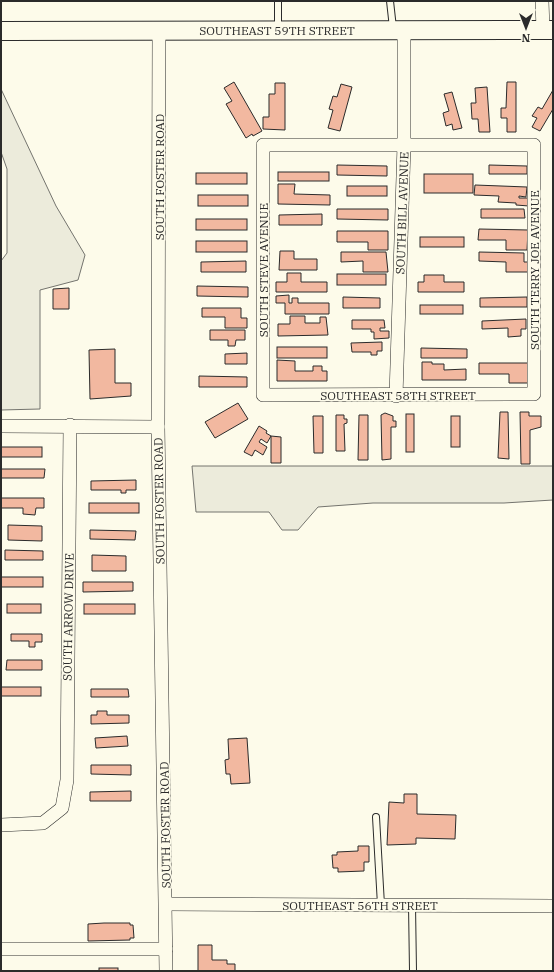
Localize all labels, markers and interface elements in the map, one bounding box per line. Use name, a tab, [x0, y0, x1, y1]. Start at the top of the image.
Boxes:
north arrow	[506, 8, 546, 48]
street label: SOUTHEAST 59TH STREET	[199, 23, 355, 38]
text: N	[521, 31, 530, 45]
street label: SOUTH FOSTER ROAD	[152, 114, 167, 240]
street label: SOUTH BILL AVENUE	[392, 151, 412, 275]
street label: SOUTH TERRY JOE AVENUE	[527, 190, 542, 350]
street label: SOUTH STEVE AVENUE	[256, 203, 271, 337]
street label: SOUTHEAST 58TH STREET	[320, 388, 476, 403]
street label: SOUTH FOSTER ROAD	[150, 438, 168, 564]
street label: SOUTH ARROW DRIVE	[59, 553, 77, 681]
street label: SOUTH FOSTER ROAD	[156, 762, 174, 888]
street label: SOUTHEAST 56TH STREET	[282, 898, 438, 913]

